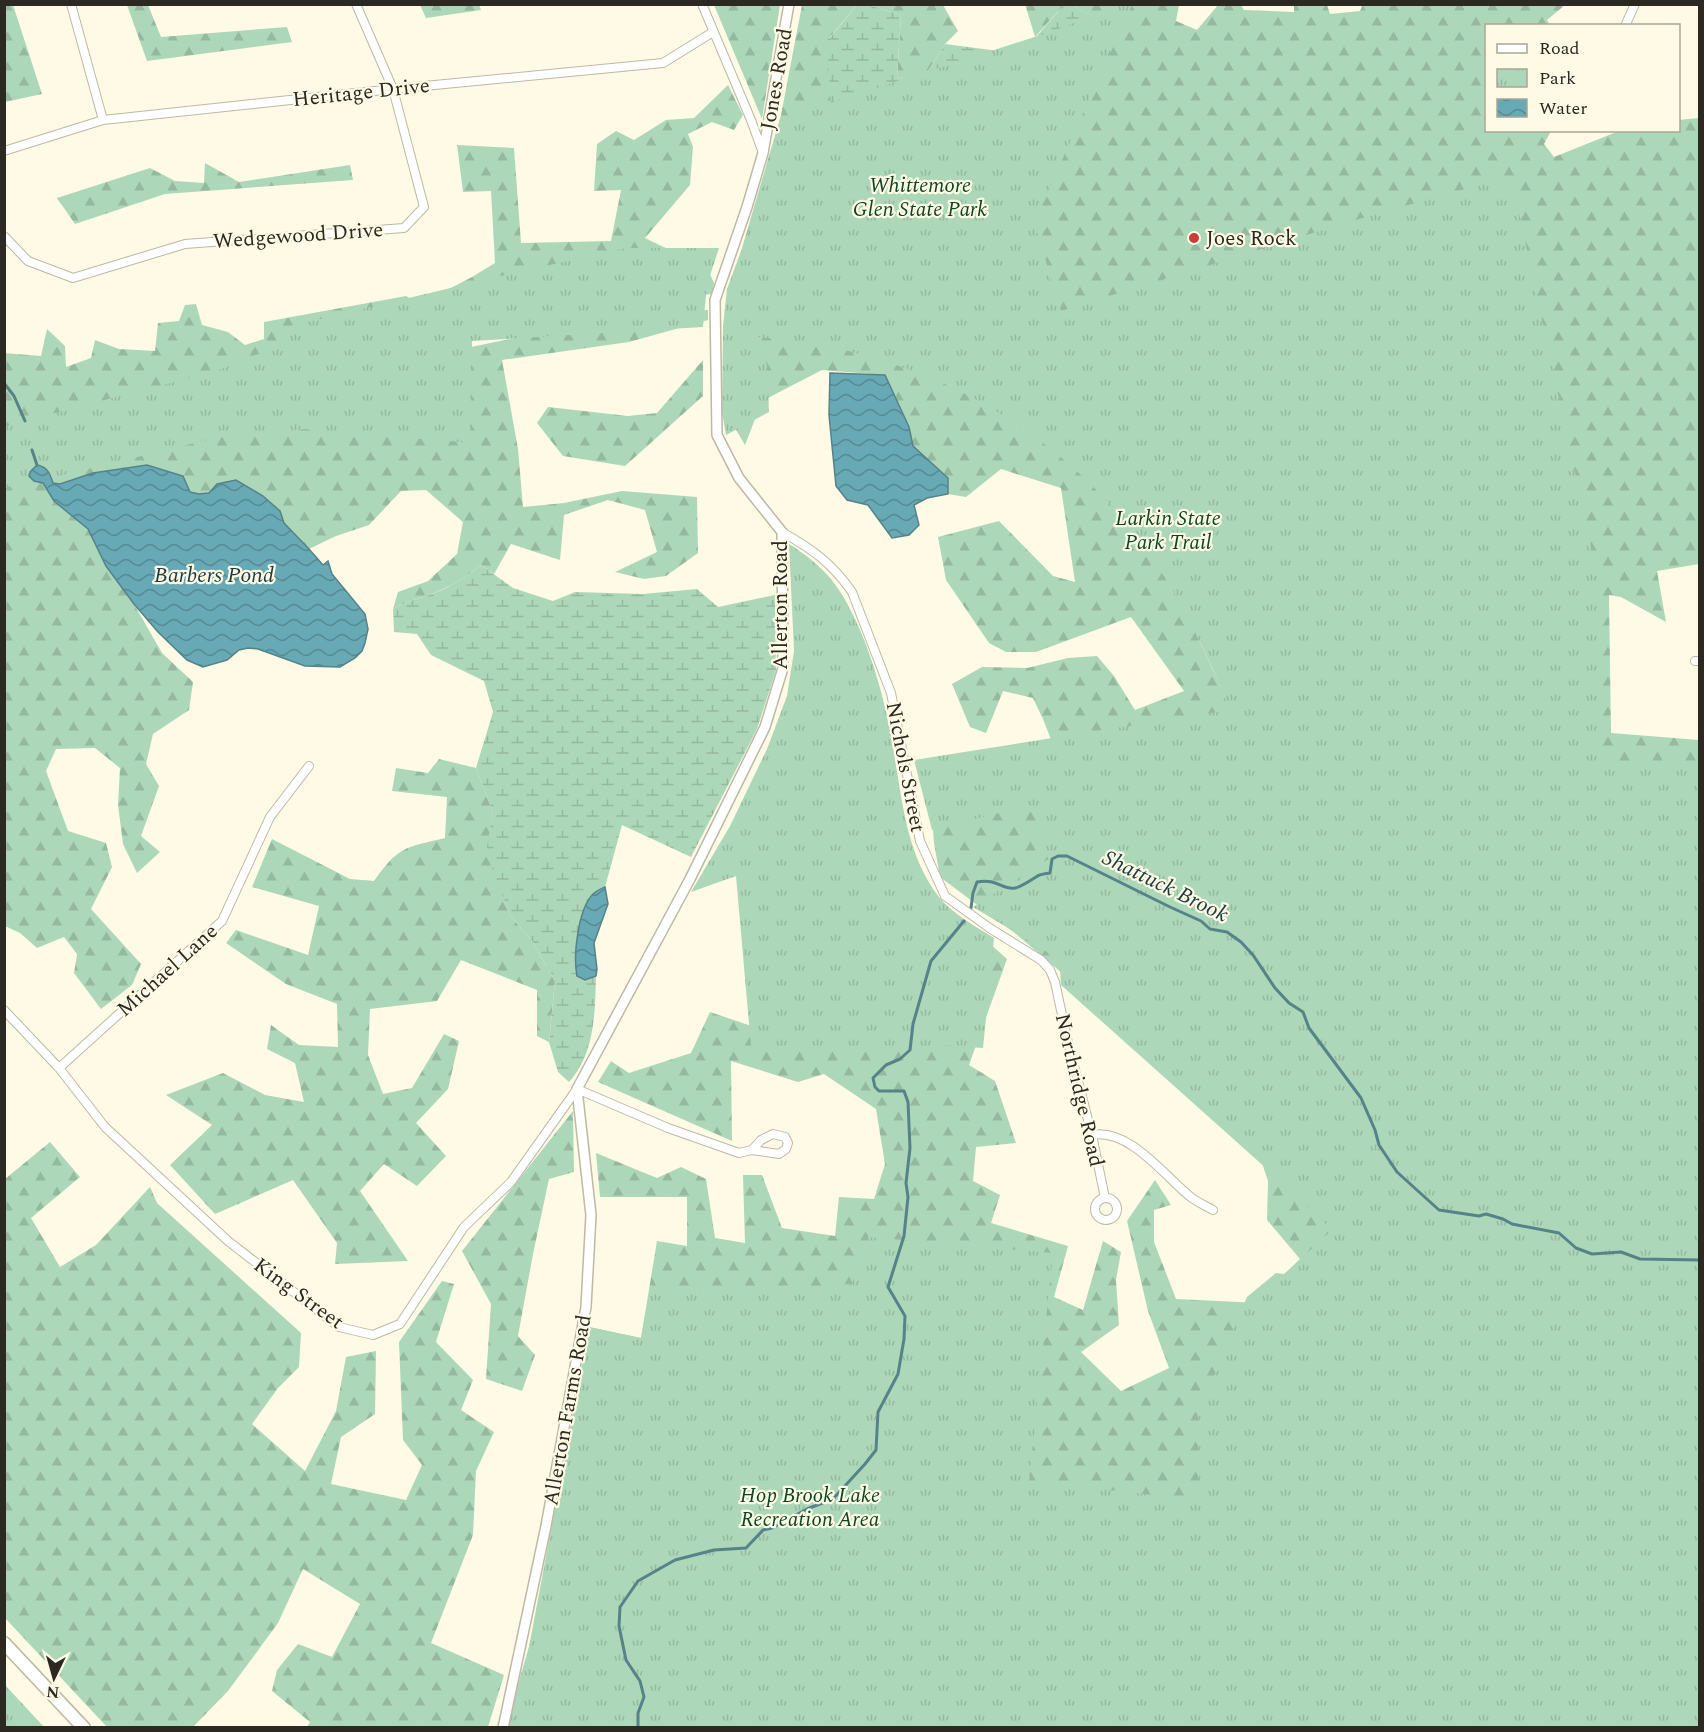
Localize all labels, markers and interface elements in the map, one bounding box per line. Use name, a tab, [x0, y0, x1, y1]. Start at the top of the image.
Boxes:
legend	[1485, 24, 1680, 132]
street label: Jones Road	[752, 26, 802, 133]
text: Road	[1539, 35, 1580, 62]
text: Park	[1539, 65, 1576, 92]
street label: Heritage Drive	[291, 70, 431, 116]
text: Water	[1539, 95, 1587, 122]
park label: Whittemore Glen State Park	[853, 170, 987, 226]
street label: Wedgewood Drive	[212, 214, 384, 258]
place label: Joes Rock	[1206, 223, 1297, 255]
marker: Joes Rock	[1187, 231, 1201, 245]
park label: Larkin State Park Trail	[1115, 503, 1221, 559]
street label: Allerton Road	[765, 540, 797, 670]
water label: Barbers Pond	[154, 559, 274, 592]
street label: Nichols Street	[877, 699, 933, 835]
water label: Shattuck Brook	[1097, 842, 1234, 931]
street label: Michael Lane	[110, 916, 225, 1025]
street label: Northridge Road	[1046, 1010, 1112, 1170]
street label: King Street	[246, 1250, 350, 1338]
street label: Allerton Farms Road	[535, 1312, 601, 1508]
park label: Hop Brook Lake Recreation Area	[740, 1480, 880, 1536]
north arrow	[24, 1648, 84, 1708]
text: N	[45, 1679, 60, 1704]

